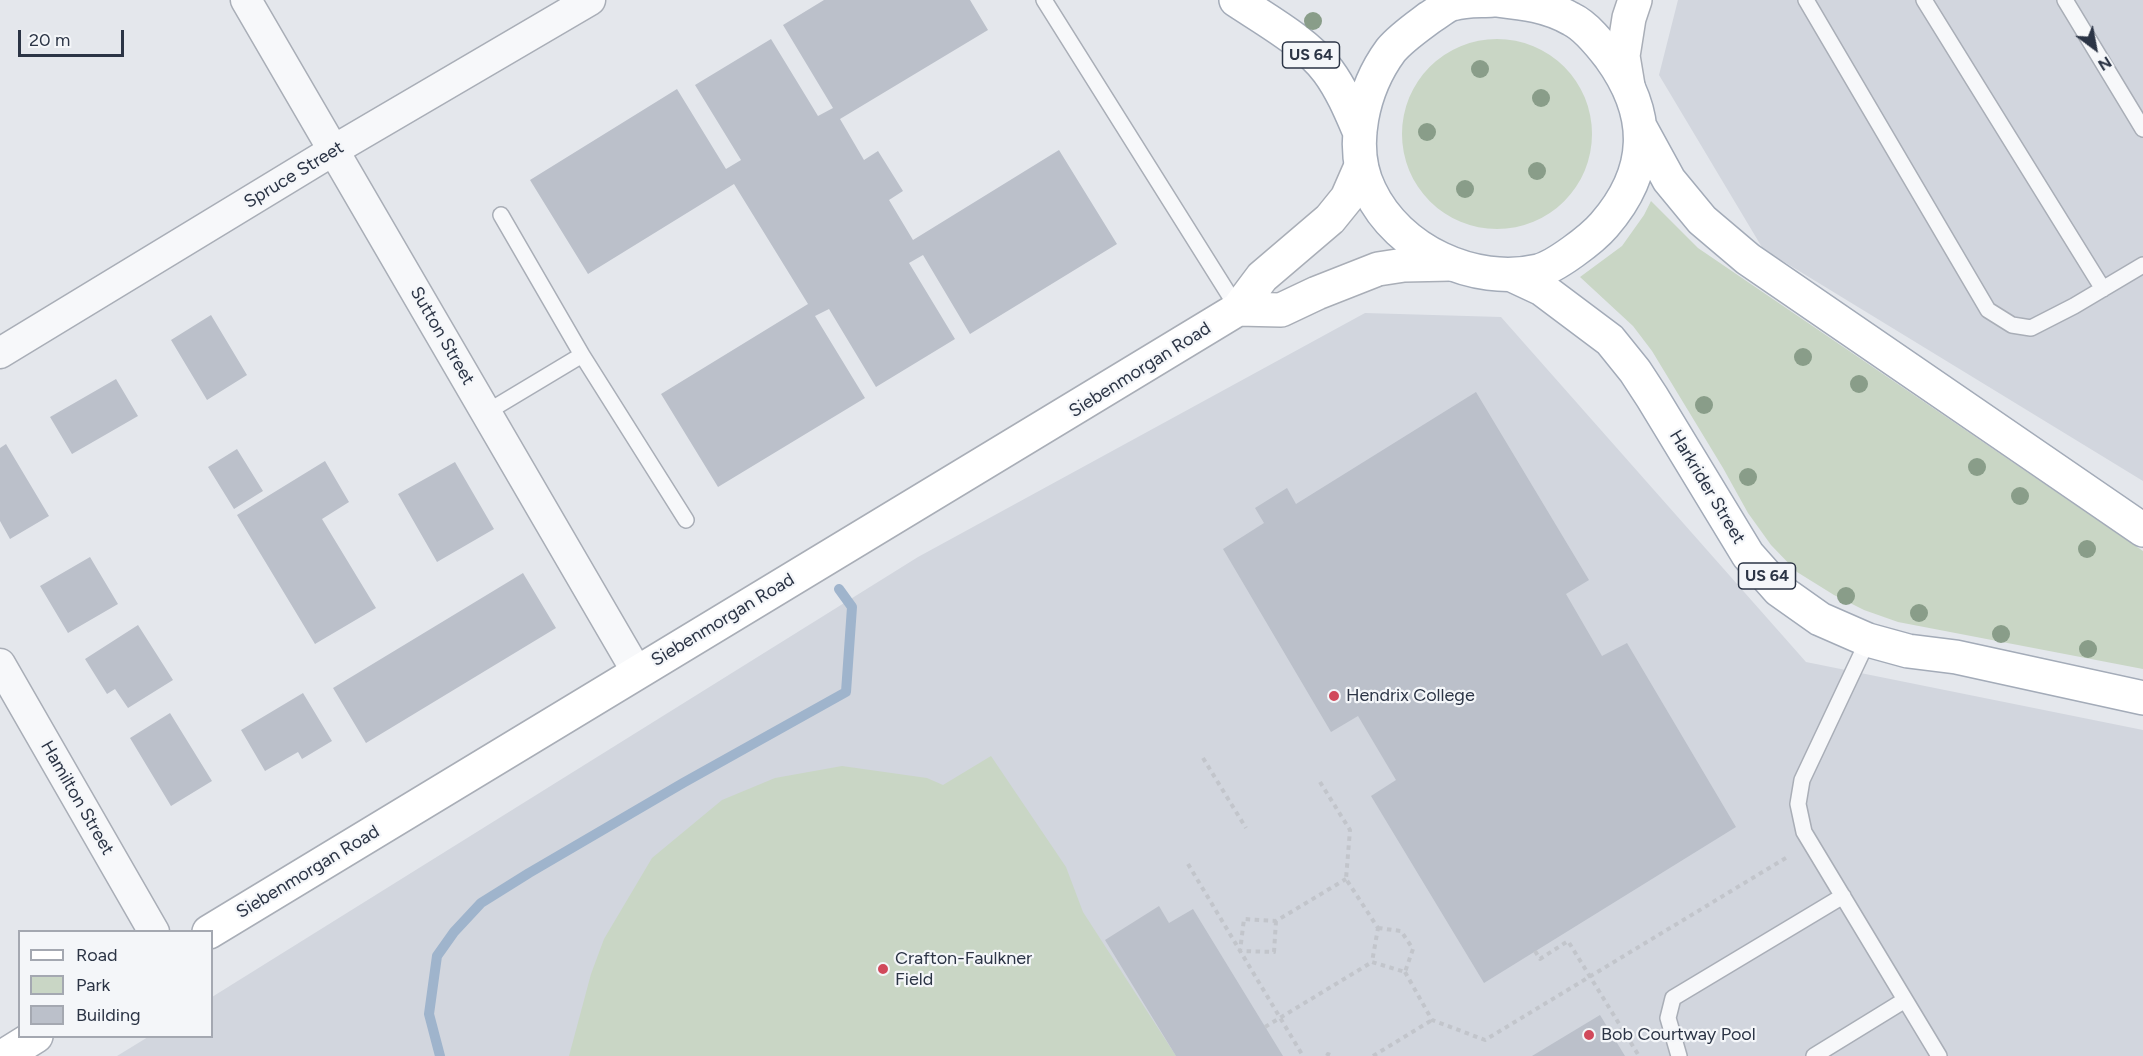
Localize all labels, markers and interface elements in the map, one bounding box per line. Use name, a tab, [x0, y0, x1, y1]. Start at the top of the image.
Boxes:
scale bar	[21, 18, 128, 56]
north arrow	[2065, 18, 2125, 78]
text: 20 m	[29, 29, 70, 51]
road number: US 64	[1282, 42, 1340, 68]
text: N	[2095, 52, 2115, 75]
street label: Spruce Street	[240, 137, 348, 213]
street label: Sutton Street	[405, 283, 479, 389]
street label: Siebenmorgan Road	[1065, 318, 1215, 422]
street label: Harkrider Street	[1665, 426, 1749, 548]
road number: US 64	[1738, 563, 1796, 589]
street label: Siebenmorgan Road	[648, 569, 798, 671]
place label: Hendrix College	[1346, 685, 1475, 707]
marker: Hendrix College	[1327, 689, 1341, 703]
street label: Hamilton Street	[36, 737, 118, 859]
street label: Siebenmorgan Road	[233, 821, 383, 923]
legend	[18, 930, 213, 1038]
text: Road	[76, 944, 117, 966]
place label: Crafton-Faulkner Field	[895, 948, 1032, 990]
marker: Crafton-Faulkner Field	[876, 962, 890, 976]
text: Park	[76, 974, 110, 996]
text: Building	[76, 1004, 141, 1026]
place label: Bob Courtway Pool	[1601, 1024, 1756, 1046]
marker: Bob Courtway Pool	[1582, 1028, 1596, 1042]

